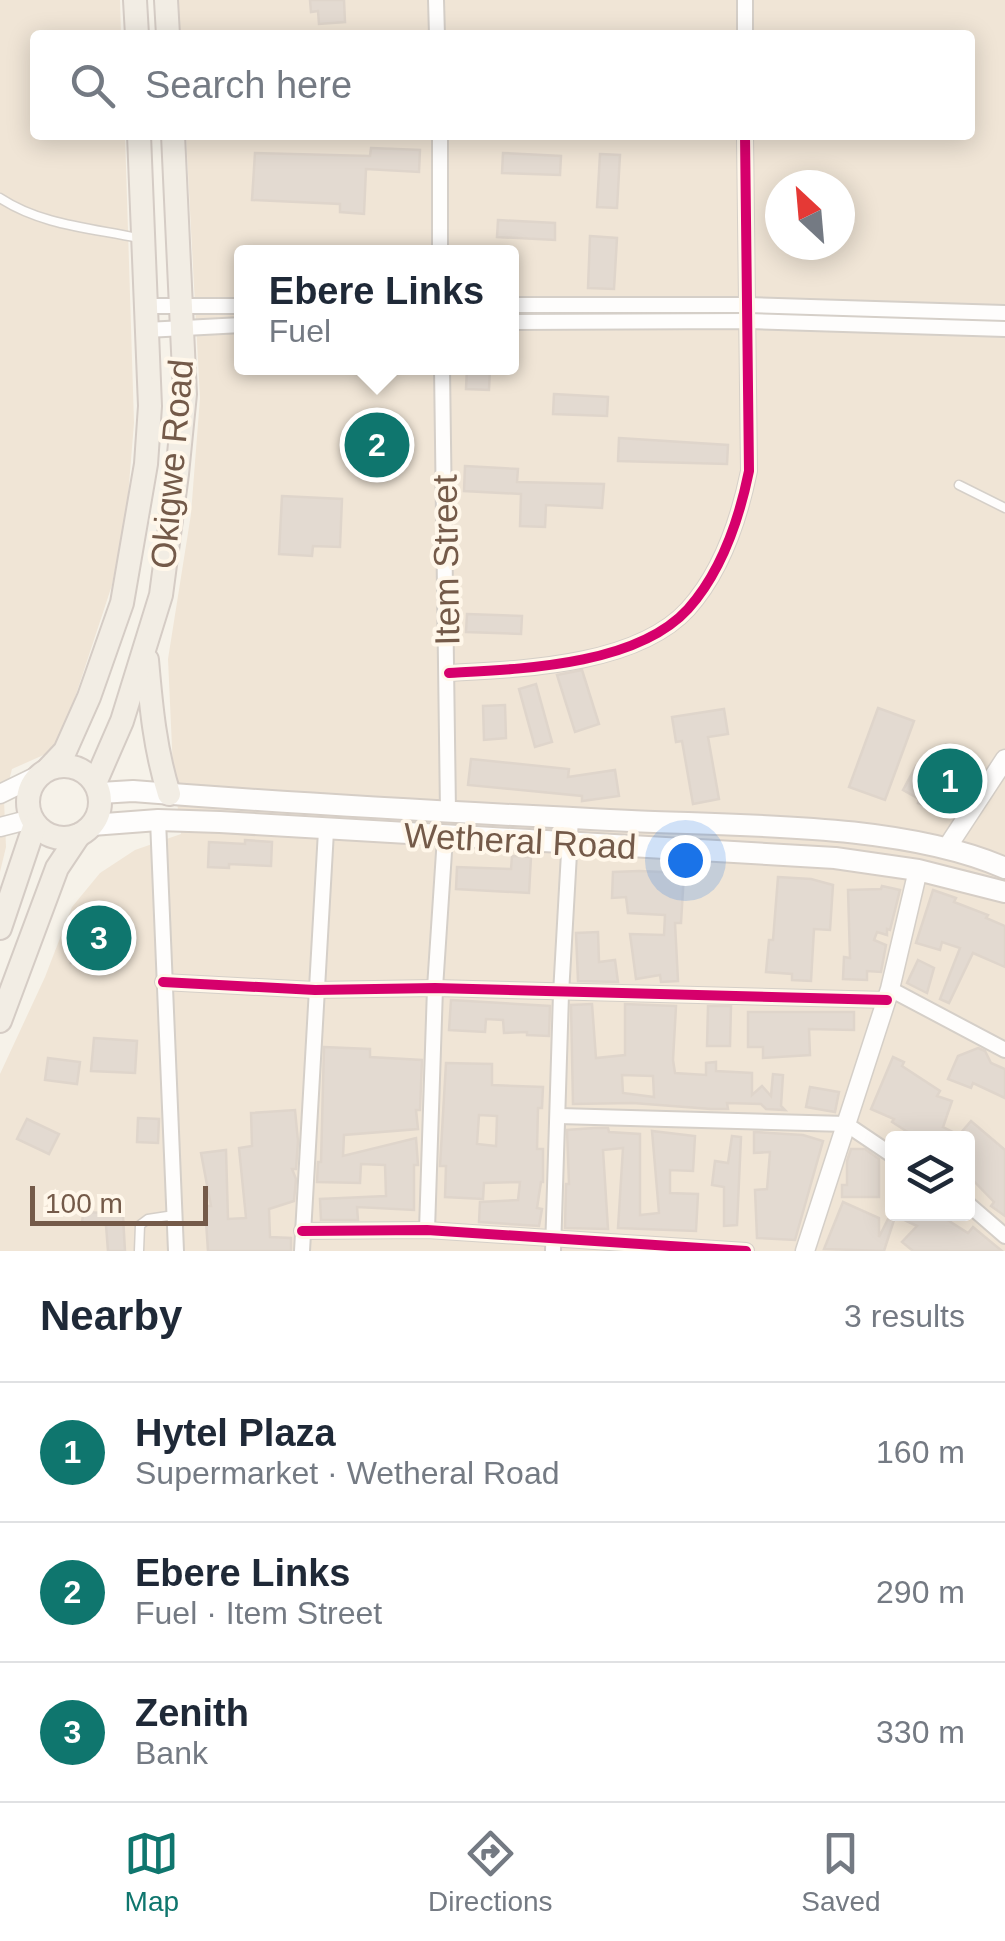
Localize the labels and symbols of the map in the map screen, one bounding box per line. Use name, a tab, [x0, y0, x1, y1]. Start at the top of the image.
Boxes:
north arrow	[765, 170, 855, 260]
street label: Okigwe Road	[143, 358, 200, 570]
pin: 2	[344, 408, 410, 482]
street label: Item Street	[425, 474, 466, 646]
pin: 1	[918, 744, 982, 818]
street label: Wetheral Road	[403, 815, 637, 866]
your location	[660, 835, 711, 886]
pin: 3	[66, 900, 132, 976]
scale bar	[30, 1181, 208, 1226]

